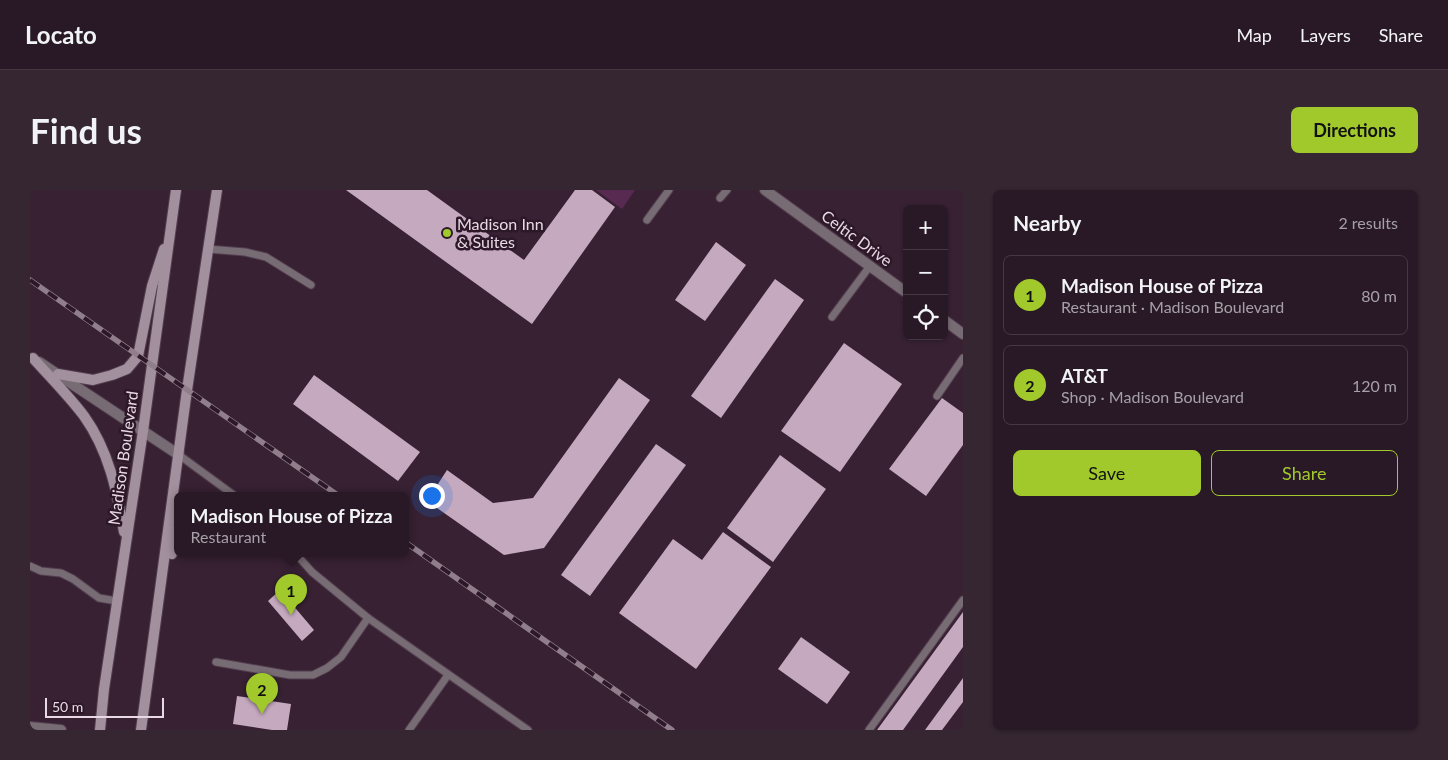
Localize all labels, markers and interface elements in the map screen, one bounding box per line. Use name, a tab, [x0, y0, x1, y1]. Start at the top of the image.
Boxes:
text: Locato	[25, 20, 97, 49]
text: Map	[1236, 24, 1272, 46]
text: Layers	[1300, 24, 1351, 46]
text: Share	[1379, 24, 1423, 46]
button: Directions	[1291, 107, 1418, 153]
text: Find us	[30, 109, 142, 151]
map controls	[903, 205, 948, 340]
button: +	[903, 205, 948, 250]
street label: Celtic Drive	[818, 206, 896, 270]
text: Nearby	[1013, 210, 1081, 235]
text: 2 results	[1338, 213, 1398, 232]
place label: Madison Inn & Suites	[457, 214, 544, 251]
marker: Madison Inn & Suites	[441, 227, 453, 239]
button: −	[903, 250, 948, 295]
text: Madison House of Pizza	[1061, 274, 1263, 297]
text: 1	[1025, 286, 1035, 305]
text: 80 m	[1361, 286, 1397, 305]
button: locate	[903, 295, 948, 340]
text: Restaurant · Madison Boulevard	[1061, 297, 1284, 316]
text: AT&T	[1061, 364, 1108, 387]
text: 2	[1025, 376, 1035, 395]
text: 120 m	[1352, 376, 1397, 395]
text: Shop · Madison Boulevard	[1061, 387, 1244, 406]
street label: Madison Boulevard	[104, 390, 141, 526]
button: Save	[1013, 450, 1201, 496]
button: Share	[1211, 450, 1398, 496]
your location	[419, 483, 445, 509]
popup	[174, 492, 409, 557]
text: Madison House of Pizza	[190, 504, 393, 527]
text: Restaurant	[190, 527, 266, 546]
pin: 1	[275, 574, 307, 615]
pin: 2	[246, 673, 278, 714]
scale bar	[45, 695, 164, 718]
text: 50 m	[52, 698, 83, 715]

